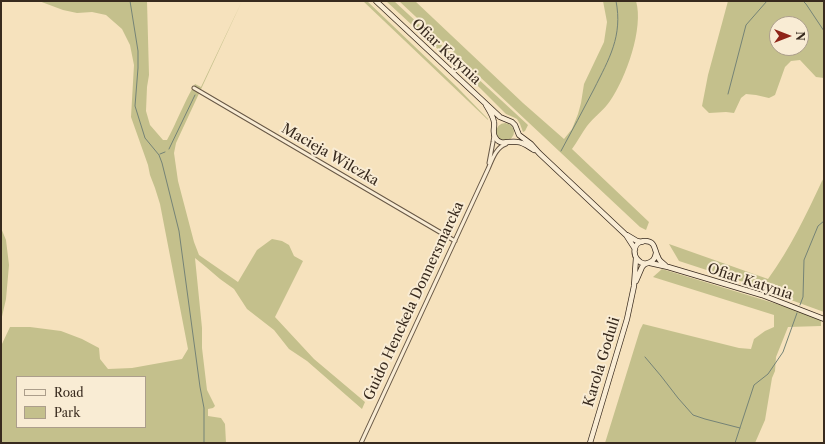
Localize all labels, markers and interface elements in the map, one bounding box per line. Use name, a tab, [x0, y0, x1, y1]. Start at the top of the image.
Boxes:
street label: Ofiar Katynia	[408, 16, 484, 88]
north arrow	[769, 16, 809, 56]
text: N	[793, 31, 807, 41]
street label: Macieja Wilczka	[278, 120, 382, 190]
street label: Guido Henckela Donnersmarcka	[360, 199, 468, 403]
street label: Ofiar Katynia	[705, 260, 795, 304]
street label: Karola Goduli	[580, 315, 624, 409]
legend	[16, 376, 146, 428]
text: Road	[54, 385, 84, 400]
text: Park	[54, 405, 80, 420]

